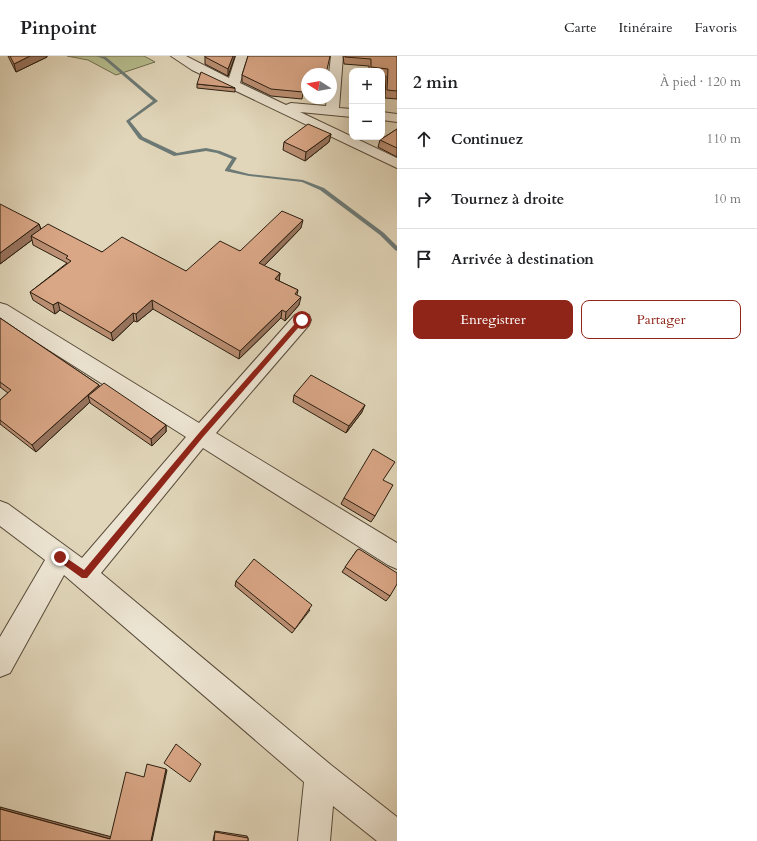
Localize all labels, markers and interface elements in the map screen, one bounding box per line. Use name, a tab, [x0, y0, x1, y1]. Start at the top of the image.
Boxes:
text: Pinpoint	[20, 15, 97, 41]
text: Carte	[564, 18, 597, 37]
text: Itinéraire	[619, 18, 673, 37]
text: Favoris	[695, 18, 737, 37]
north arrow	[301, 68, 337, 104]
map controls	[349, 68, 385, 140]
button: +	[349, 68, 385, 104]
text: 2 min	[413, 71, 458, 94]
text: À pied · 120 m	[660, 73, 741, 91]
button: −	[349, 104, 385, 140]
icon: ahead	[413, 128, 435, 150]
text: Continuez	[451, 129, 523, 149]
text: 110 m	[707, 130, 741, 148]
icon: right	[413, 188, 435, 210]
text: Tournez à droite	[451, 189, 564, 209]
text: 10 m	[713, 190, 741, 208]
icon: arrive	[413, 248, 435, 270]
text: Arrivée à destination	[451, 249, 594, 269]
button: Enregistrer	[413, 300, 573, 339]
button: Partager	[581, 300, 741, 339]
route start	[293, 311, 311, 329]
route end	[51, 548, 69, 566]

